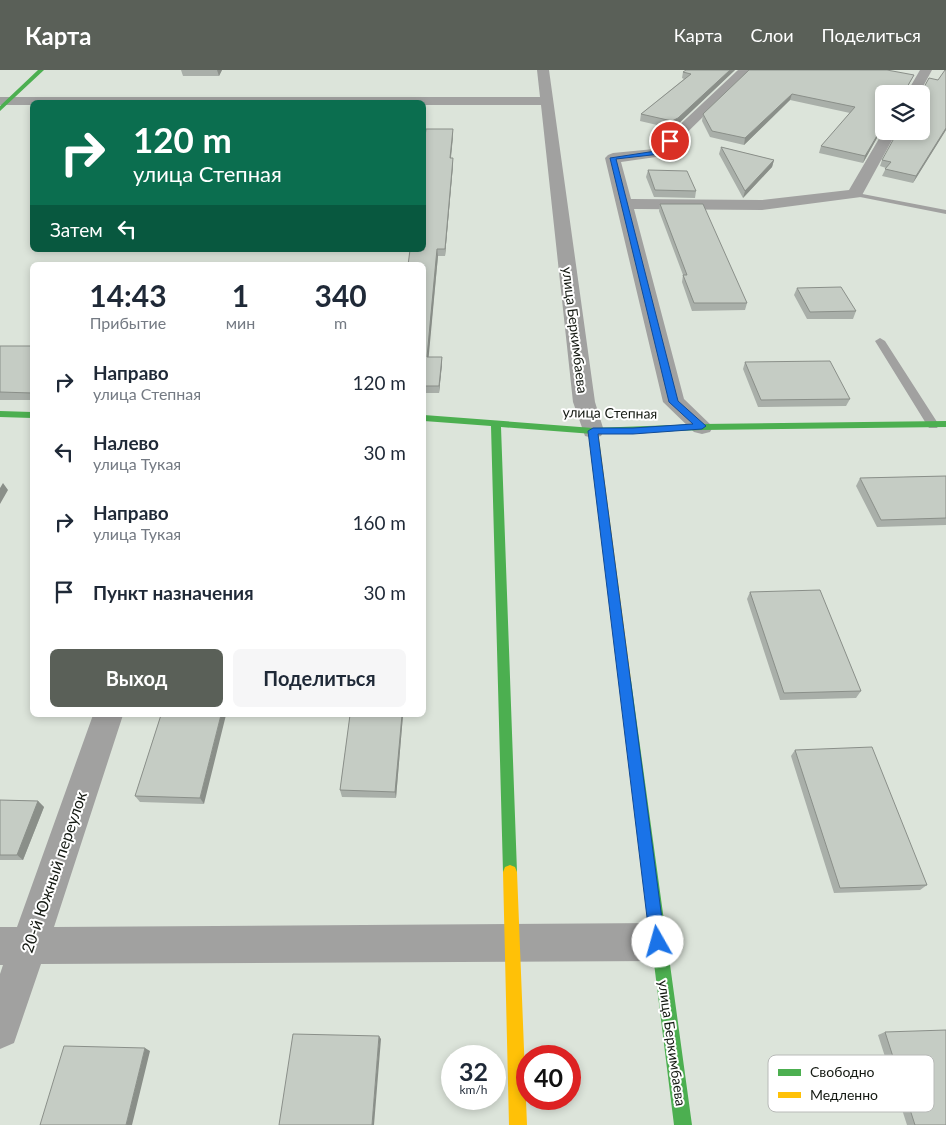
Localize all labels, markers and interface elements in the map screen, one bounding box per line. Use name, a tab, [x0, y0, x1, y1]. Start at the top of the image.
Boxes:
text: Карта	[25, 21, 92, 50]
text: Карта	[674, 24, 722, 46]
text: Слои	[750, 24, 794, 46]
text: Поделиться	[822, 24, 921, 46]
map controls	[875, 85, 930, 140]
button: layers	[875, 85, 930, 140]
text: 120 m	[133, 118, 232, 160]
icon: right	[50, 120, 115, 185]
pin	[649, 120, 691, 162]
icon: arrive	[656, 127, 684, 155]
text: улица Степная	[133, 160, 282, 187]
icon: left	[113, 215, 141, 243]
text: Затем	[50, 218, 103, 241]
street label: улица Беркимбаева	[559, 266, 592, 394]
text: 14:43	[89, 277, 167, 313]
text: 1	[232, 277, 249, 313]
text: 340	[315, 277, 367, 313]
text: Прибытие	[90, 313, 166, 332]
text: мин	[226, 313, 255, 332]
text: m	[334, 313, 347, 332]
text: Направо	[93, 361, 169, 384]
icon: right	[50, 368, 78, 396]
text: 120 m	[352, 371, 406, 394]
text: улица Степная	[93, 384, 201, 403]
street label: улица Степная	[563, 403, 658, 422]
text: Налево	[93, 431, 159, 454]
icon: left	[50, 438, 78, 466]
text: 30 m	[363, 441, 406, 464]
text: улица Тукая	[93, 454, 181, 473]
text: Направо	[93, 501, 169, 524]
icon: right	[50, 508, 78, 536]
text: 160 m	[352, 511, 406, 534]
text: улица Тукая	[93, 524, 181, 543]
icon: arrive	[50, 578, 78, 606]
text: Пункт назначения	[93, 581, 254, 604]
text: 30 m	[363, 581, 406, 604]
button: Выход	[50, 649, 223, 707]
button: Поделиться	[233, 649, 406, 707]
street label: 20-й Южный переулок	[17, 788, 90, 955]
position arrow	[631, 915, 683, 967]
street label: улица Беркимбаева	[655, 979, 690, 1107]
speed limit sign: 40	[516, 1045, 581, 1110]
legend	[768, 1055, 934, 1112]
text: 32	[459, 1056, 488, 1086]
text: Свободно	[810, 1063, 875, 1080]
text: km/h	[459, 1082, 488, 1097]
text: Медленно	[810, 1086, 878, 1103]

